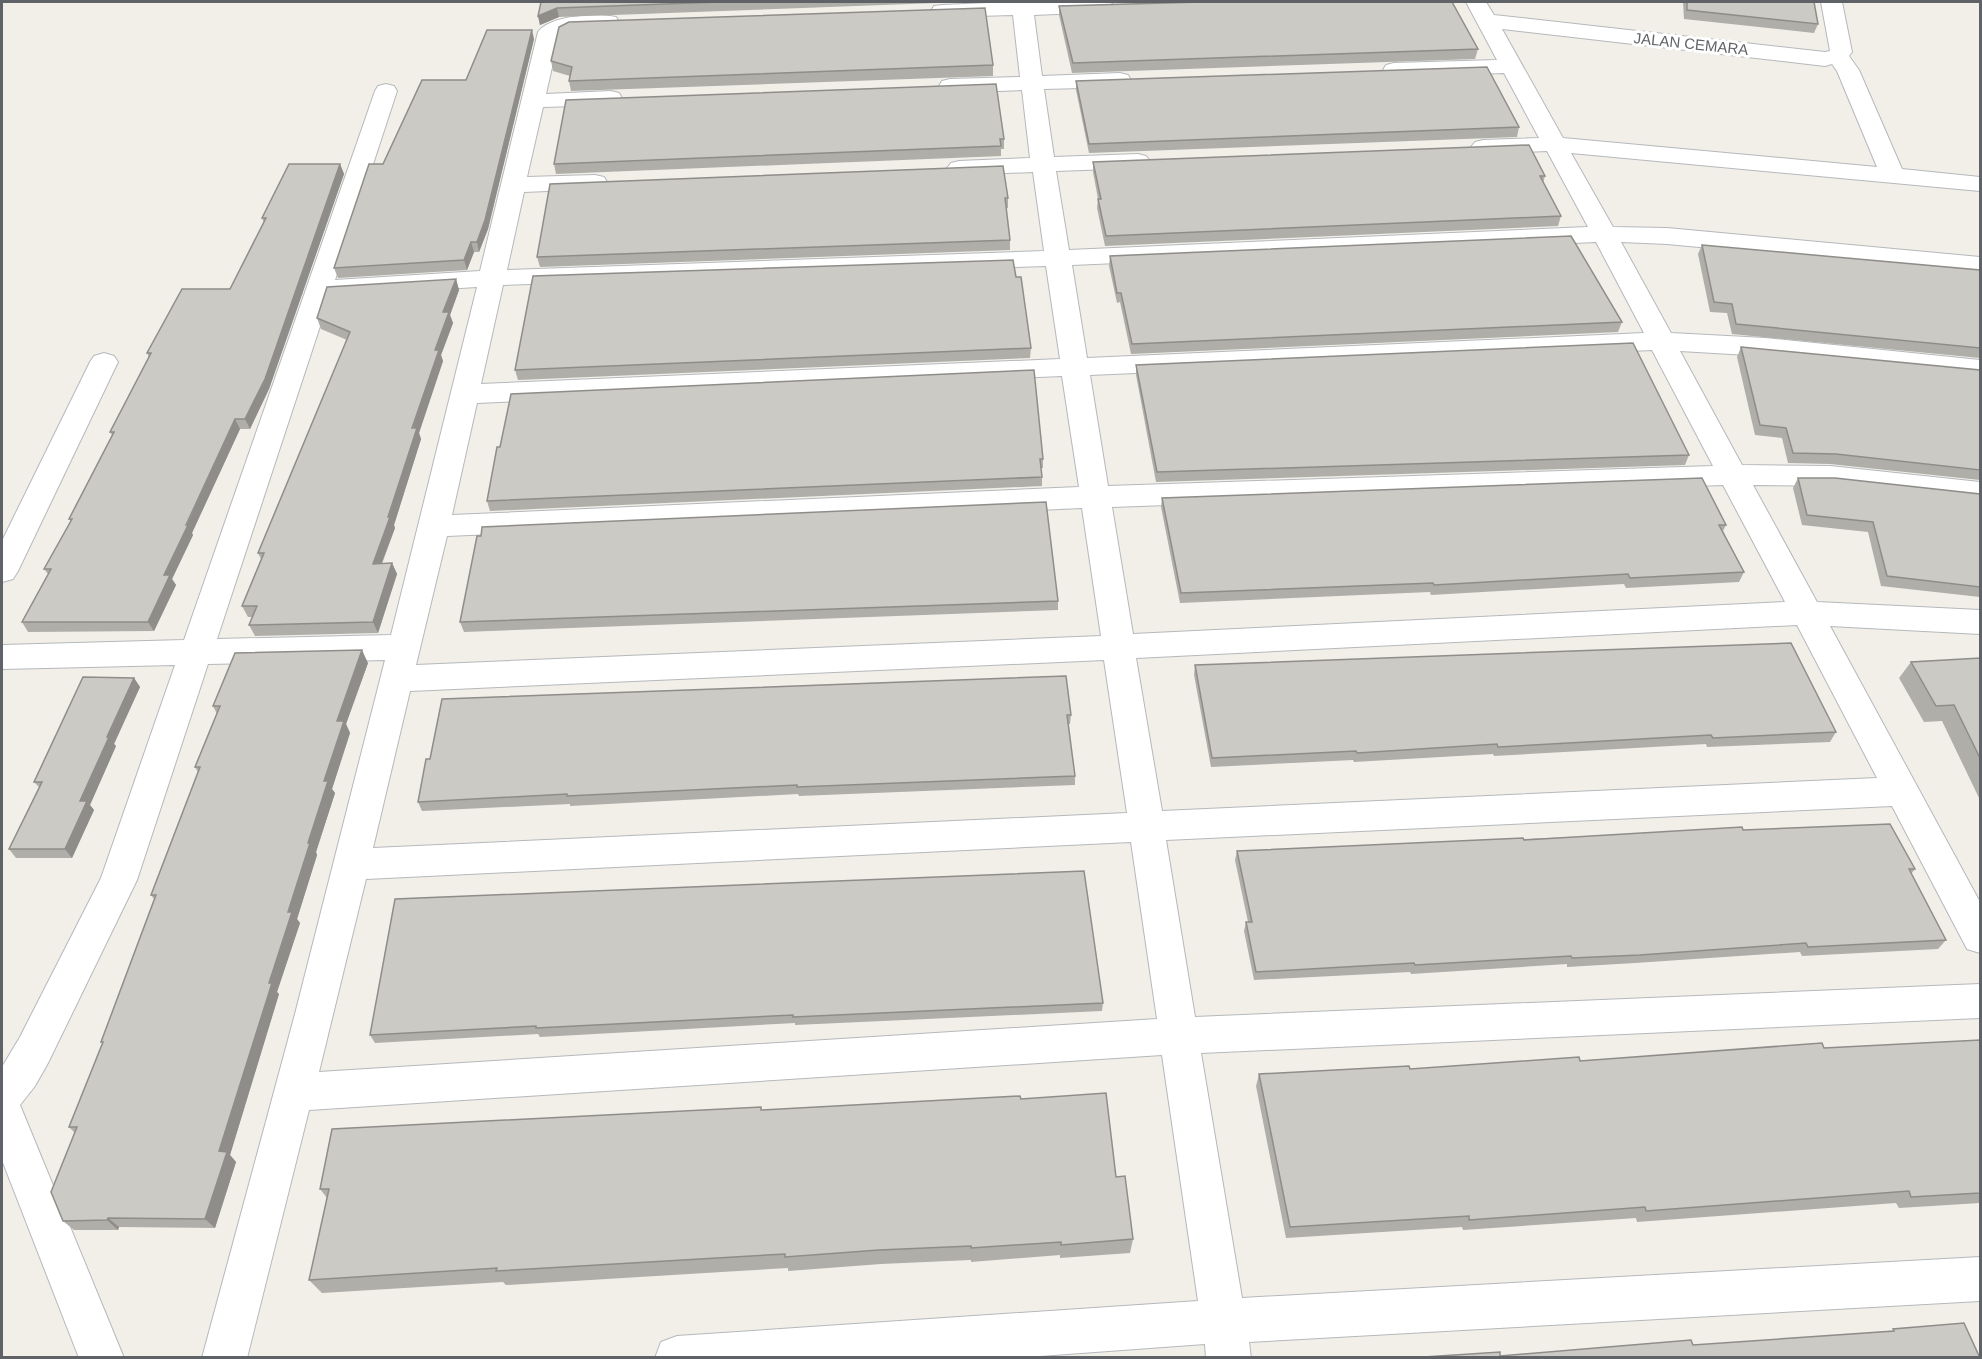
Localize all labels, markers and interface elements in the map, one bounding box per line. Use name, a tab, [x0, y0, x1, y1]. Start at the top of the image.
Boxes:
street label: JALAN CEMARA	[1633, 29, 1749, 58]

